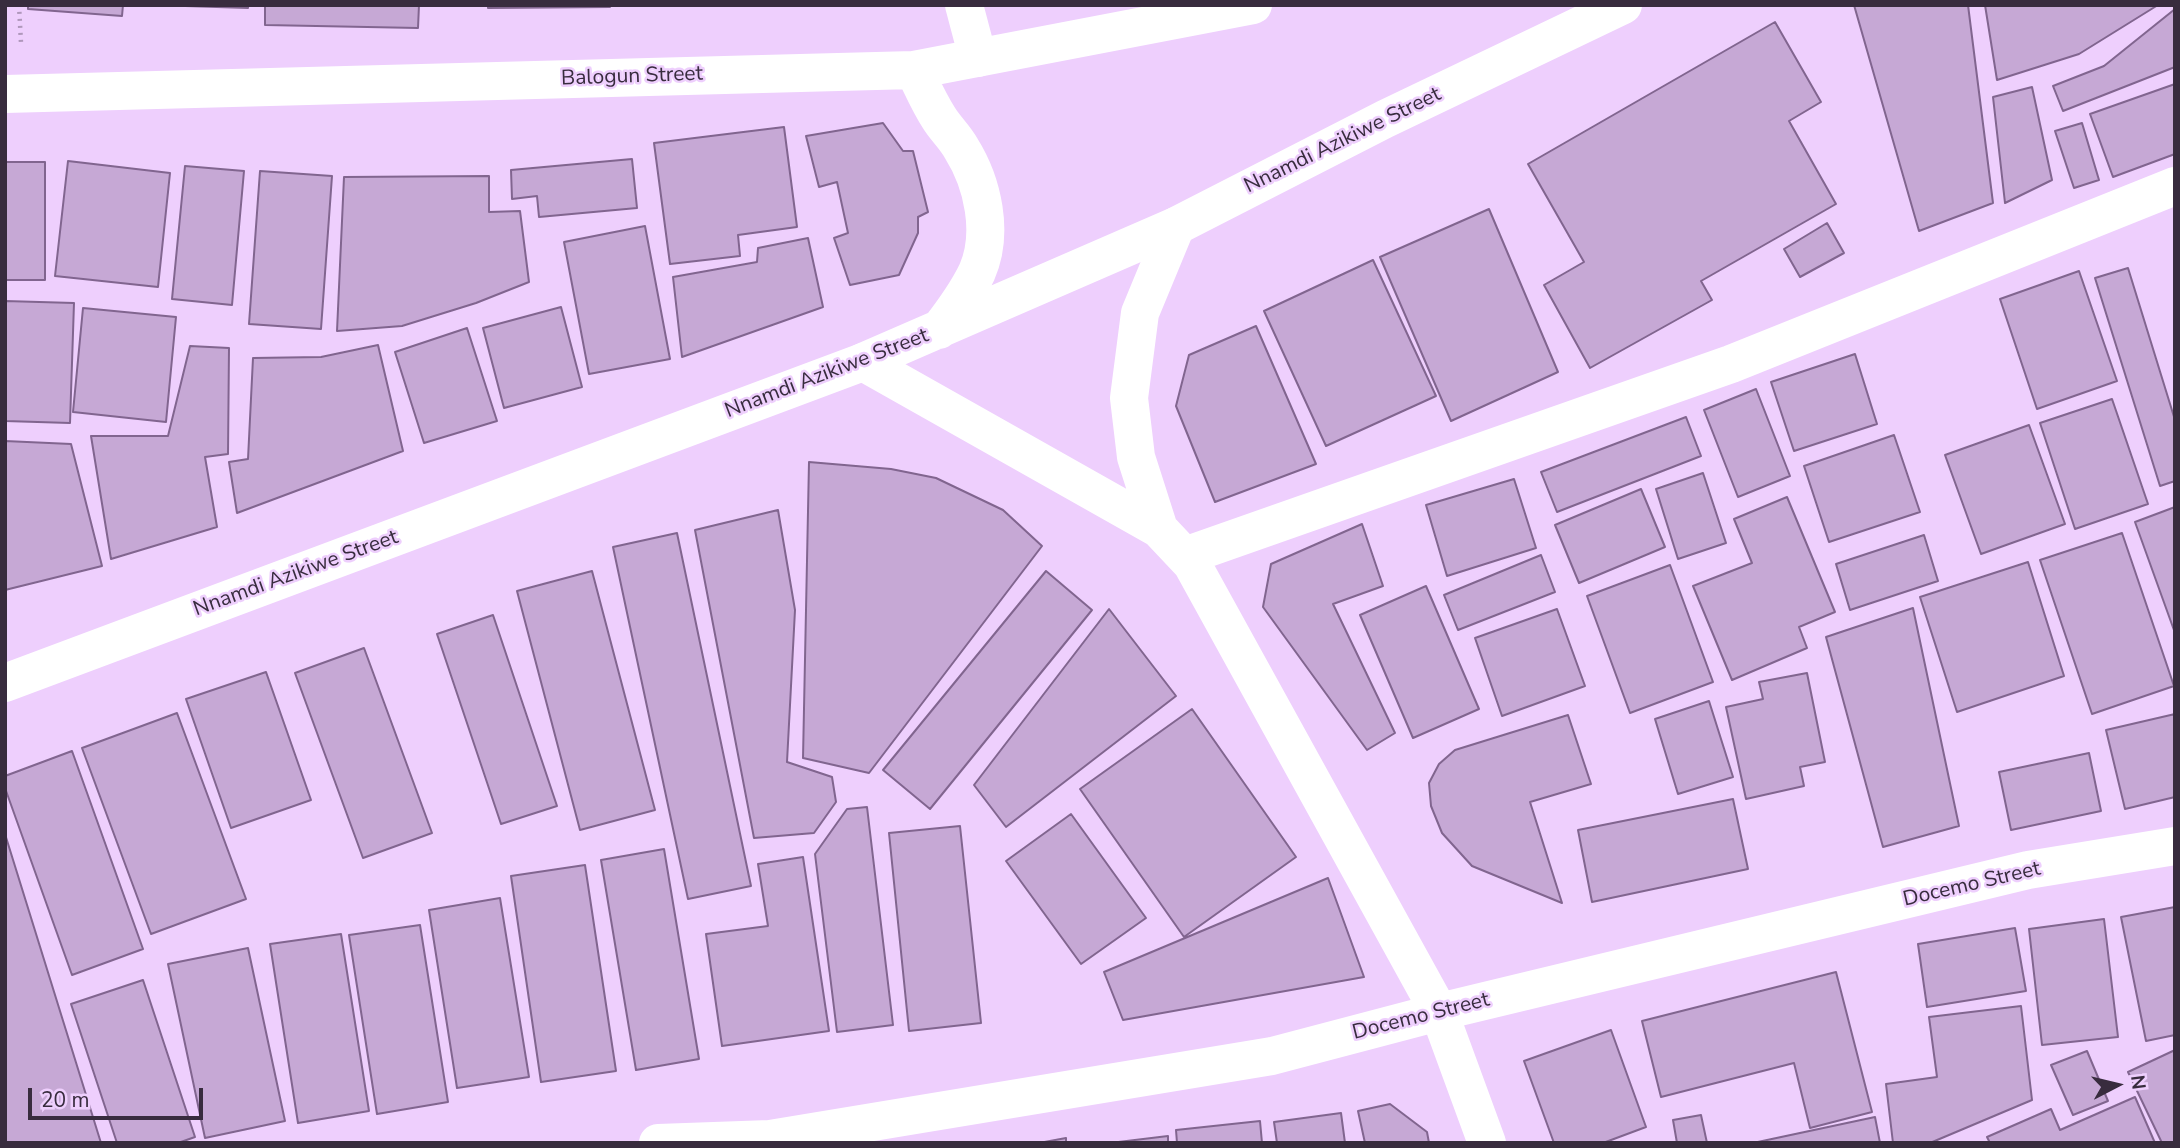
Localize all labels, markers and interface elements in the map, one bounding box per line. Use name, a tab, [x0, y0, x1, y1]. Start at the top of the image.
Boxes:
street label: Balogun Street	[561, 62, 703, 92]
street label: Nnamdi Azikiwe Street	[1241, 82, 1445, 200]
street label: Nnamdi Azikiwe Street	[722, 324, 932, 424]
street label: Nnamdi Azikiwe Street	[190, 525, 402, 623]
street label: Docemo Street	[1901, 857, 2043, 913]
street label: Docemo Street	[1350, 988, 1492, 1046]
north arrow	[2082, 1050, 2152, 1120]
scale bar	[32, 1074, 206, 1118]
text: N	[2124, 1074, 2152, 1091]
text: 20 m	[41, 1086, 90, 1114]

